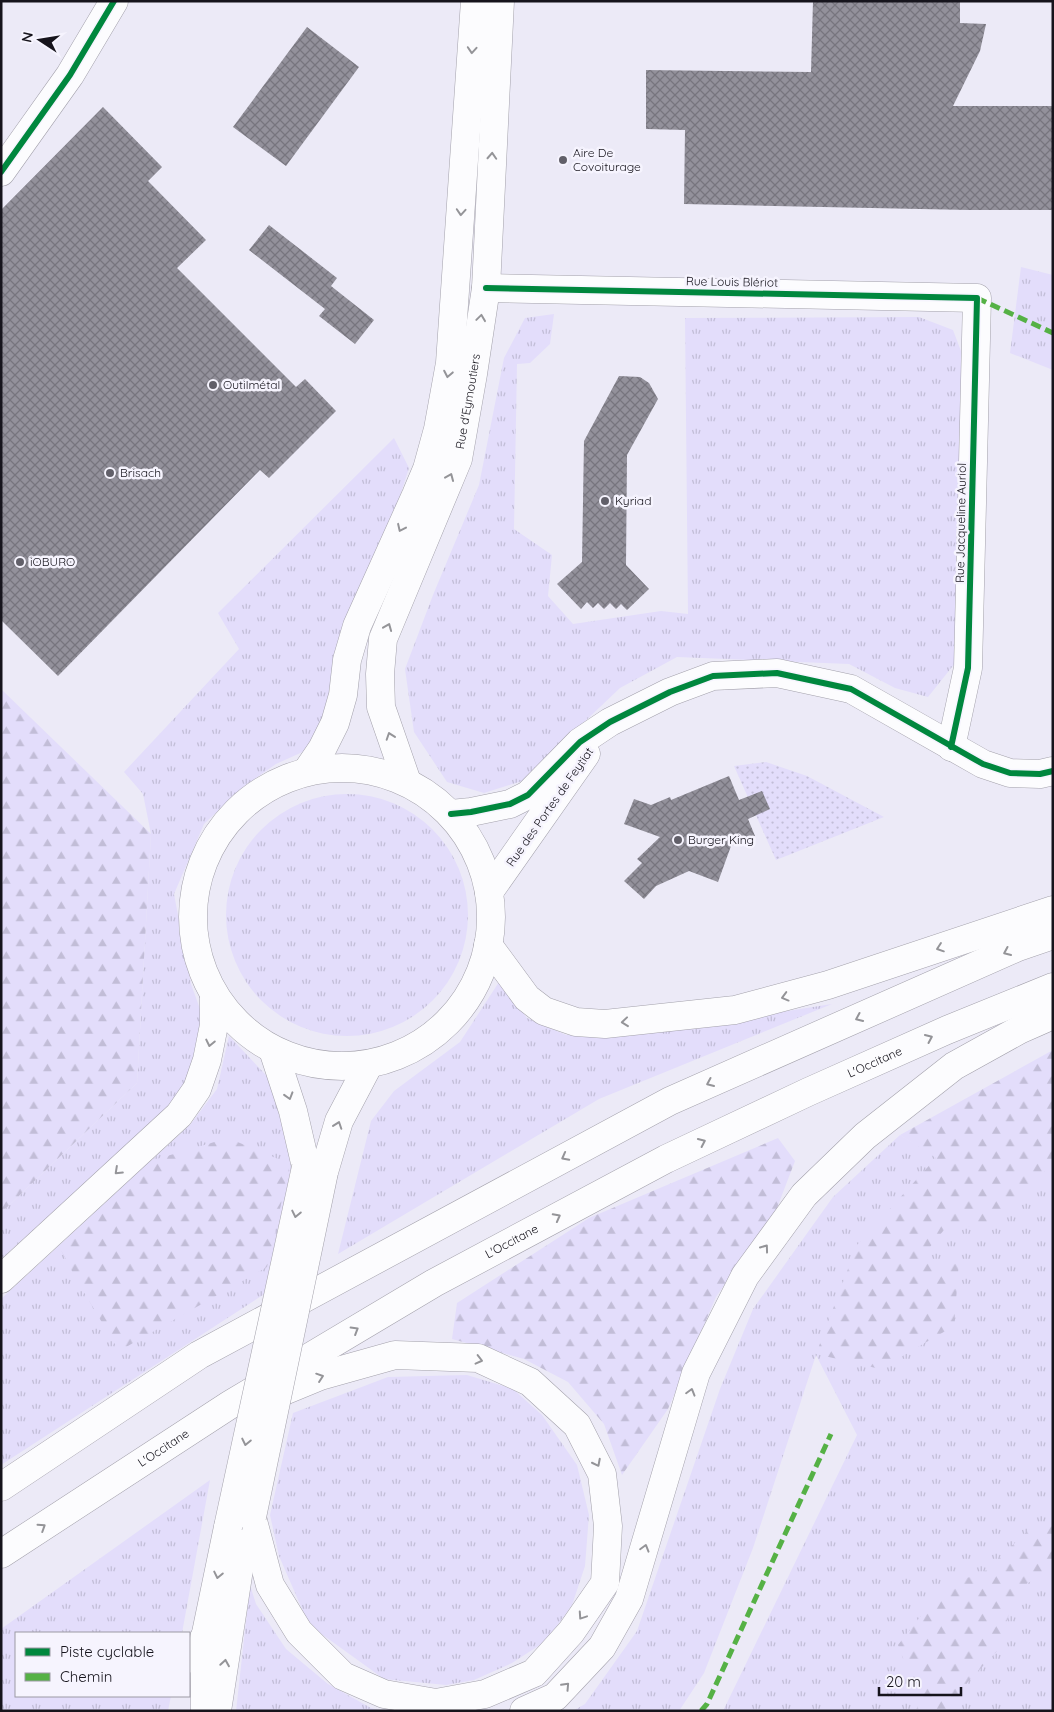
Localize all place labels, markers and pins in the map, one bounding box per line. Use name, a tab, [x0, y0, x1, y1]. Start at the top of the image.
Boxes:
place label: Aire De Covoiturage	[573, 145, 641, 174]
marker: Aire De Covoiturage	[557, 154, 569, 166]
place label: Outilmétal	[223, 377, 280, 392]
marker: Outilmétal	[207, 379, 219, 391]
place label: Brisach	[120, 465, 161, 480]
marker: Brisach	[104, 467, 116, 479]
place label: Kyriad	[615, 493, 651, 508]
marker: Kyriad	[599, 495, 611, 507]
place label: iOBURO	[30, 554, 75, 569]
marker: iOBURO	[14, 556, 26, 568]
place label: Burger King	[688, 832, 754, 847]
marker: Burger King	[672, 834, 684, 846]

